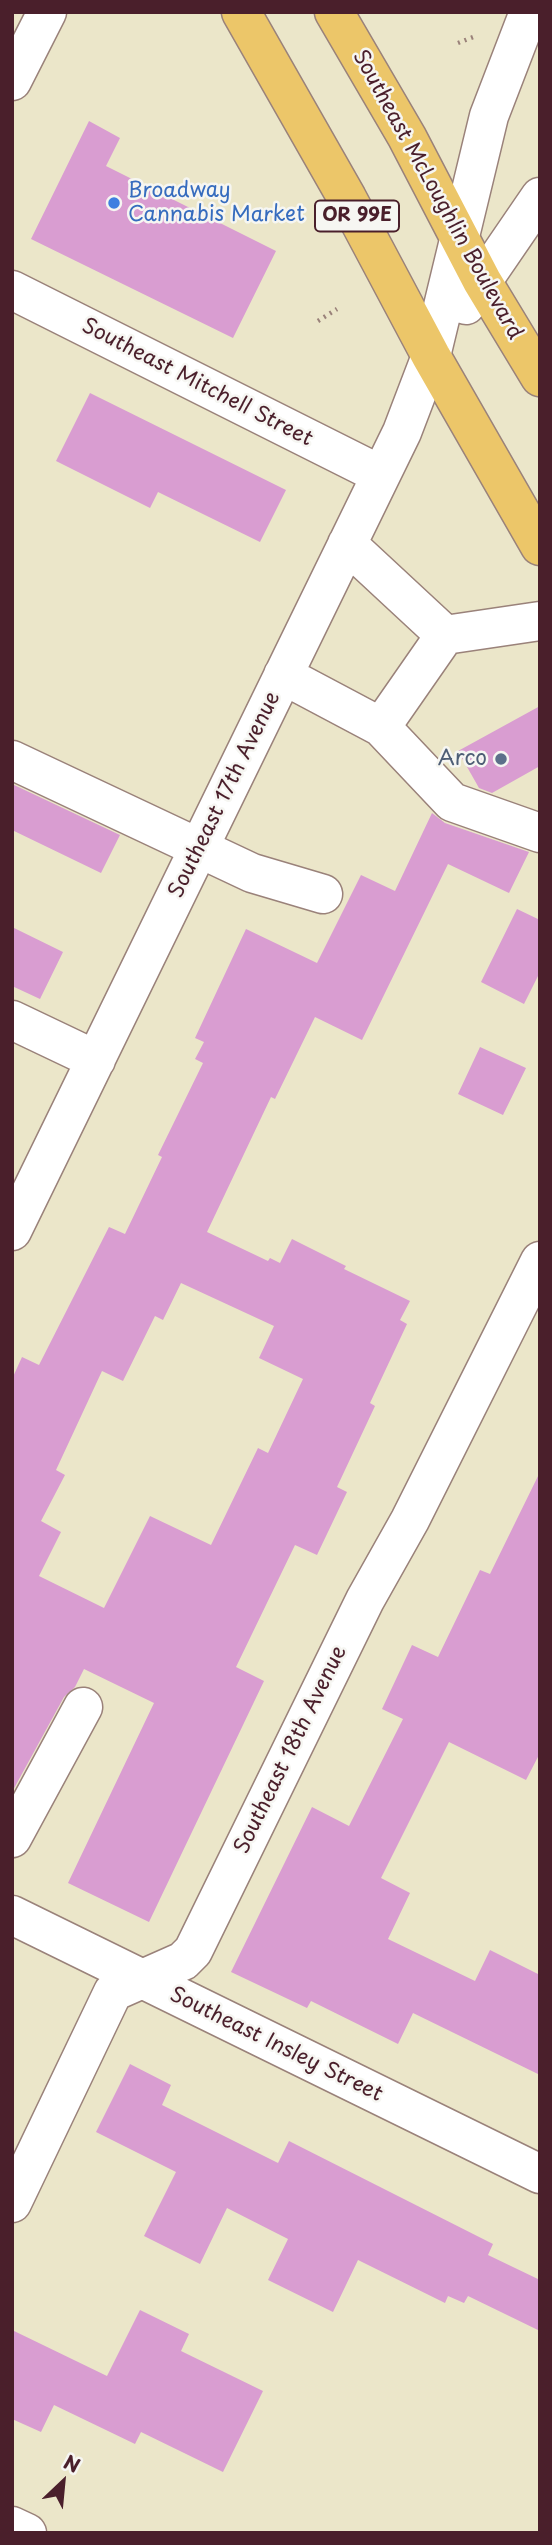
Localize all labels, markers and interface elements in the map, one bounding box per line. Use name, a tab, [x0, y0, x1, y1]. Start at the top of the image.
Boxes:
street label: Southeast McLoughlin Boulevard	[347, 46, 527, 344]
place label: Broadway Cannabis Market	[128, 178, 305, 228]
marker: Broadway Cannabis Market	[106, 195, 122, 211]
road number: OR 99E	[315, 200, 399, 232]
street label: Southeast Mitchell Street	[77, 314, 317, 452]
street label: Southeast 17th Avenue	[164, 688, 286, 902]
place label: Arco	[438, 746, 487, 772]
marker: Arco	[493, 751, 509, 767]
street label: Southeast 18th Avenue	[230, 1642, 352, 1858]
street label: Southeast Insley Street	[165, 1982, 387, 2108]
north arrow	[28, 2447, 98, 2517]
text: N	[59, 2447, 85, 2479]

